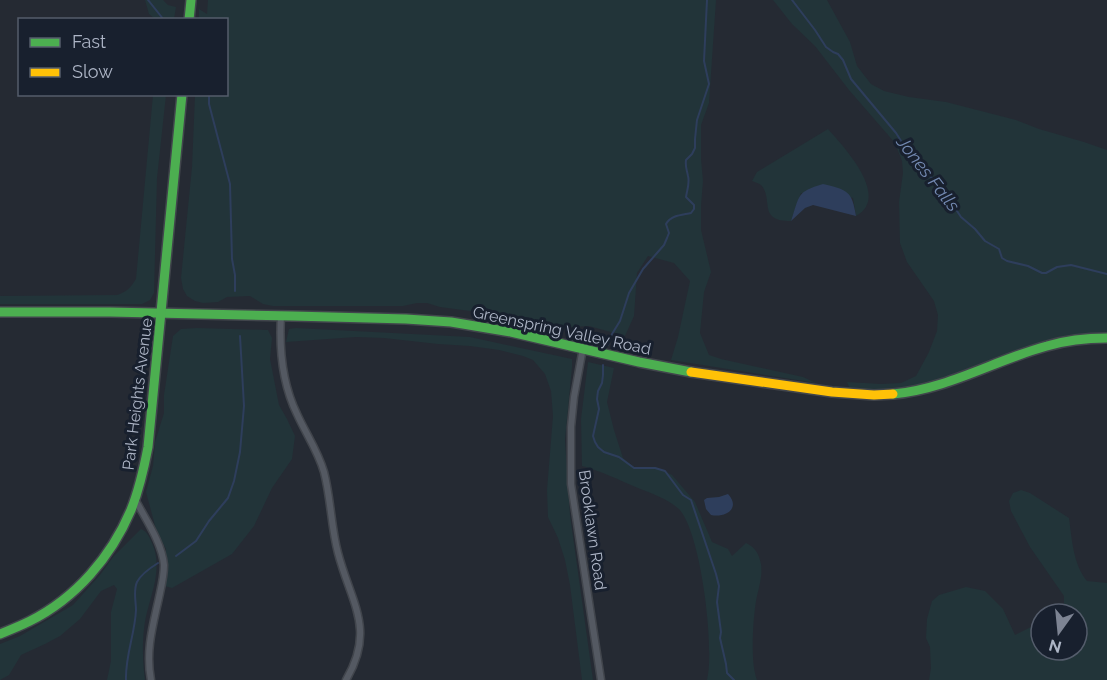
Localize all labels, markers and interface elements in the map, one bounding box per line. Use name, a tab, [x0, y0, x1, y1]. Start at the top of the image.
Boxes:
legend	[18, 18, 228, 96]
text: Fast	[72, 31, 106, 52]
text: Slow	[72, 61, 113, 82]
water label: Jones Falls	[892, 131, 965, 216]
street label: Greenspring Valley Road	[471, 302, 653, 359]
street label: Park Heights Avenue	[119, 317, 156, 471]
street label: Brooklawn Road	[575, 469, 610, 591]
north arrow	[1029, 602, 1089, 662]
text: N	[1047, 635, 1064, 657]

